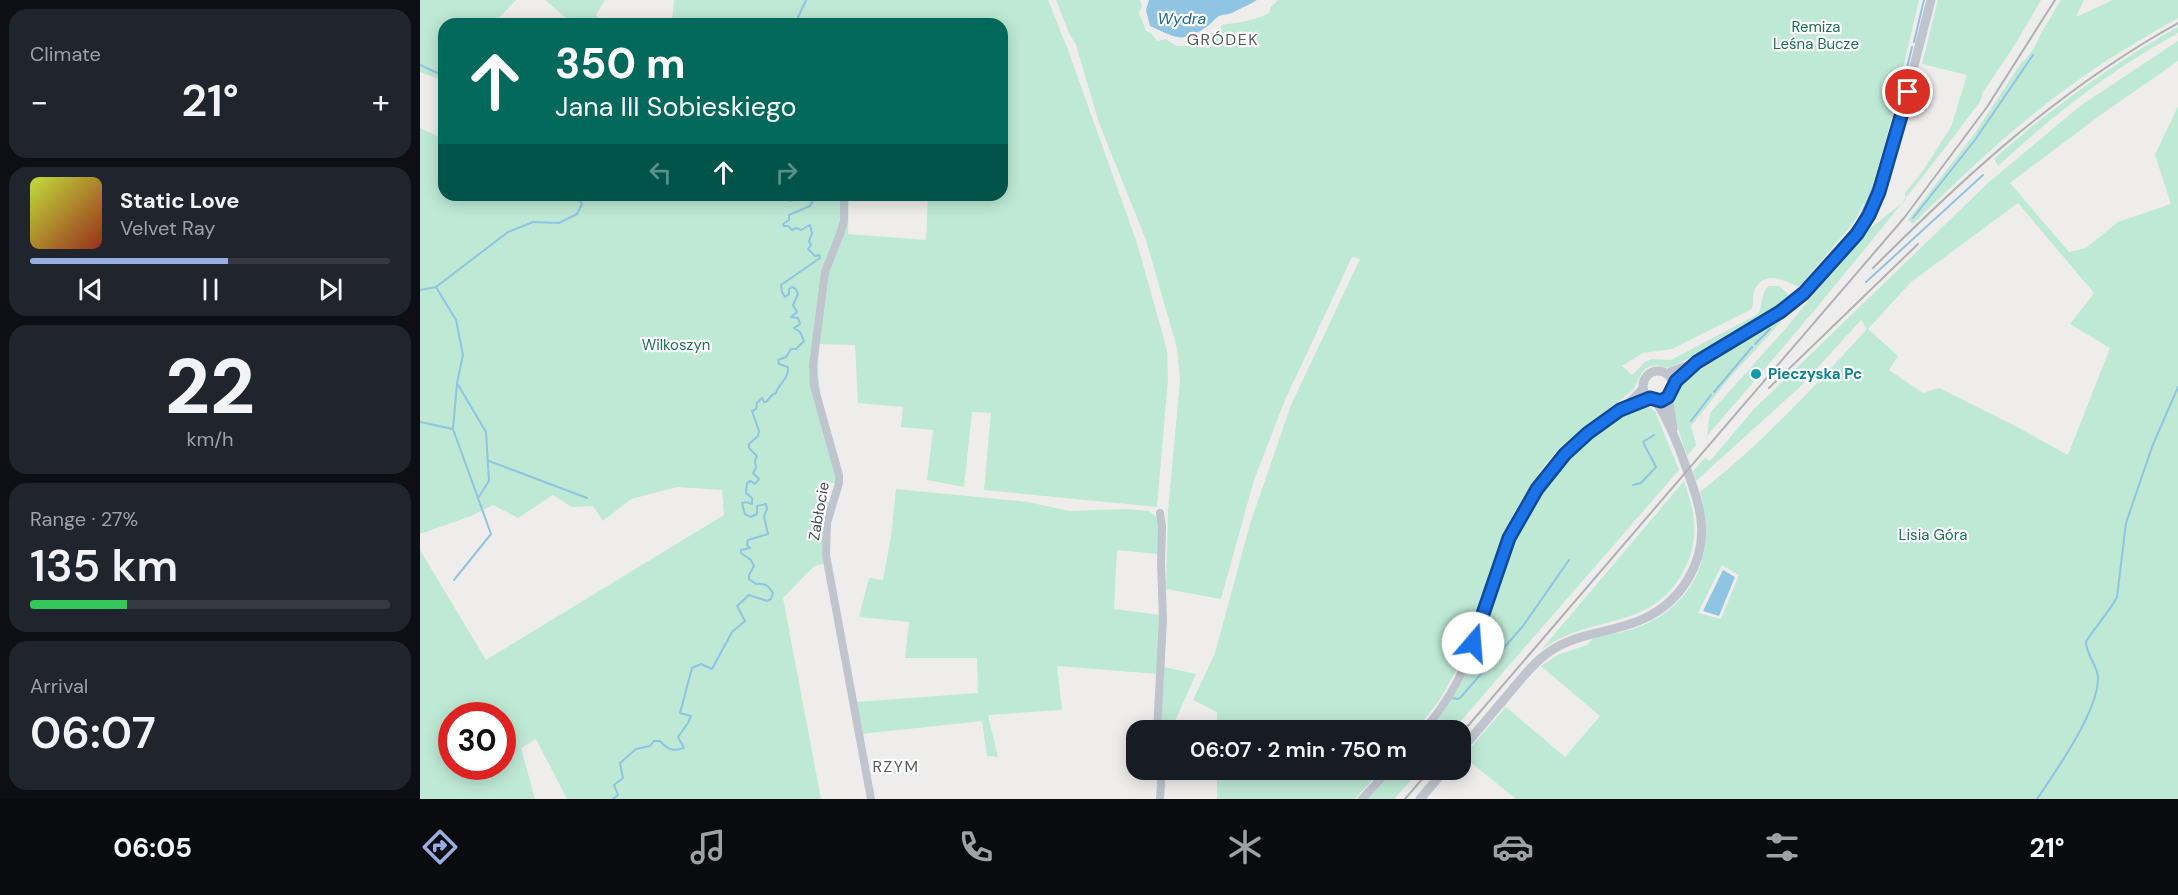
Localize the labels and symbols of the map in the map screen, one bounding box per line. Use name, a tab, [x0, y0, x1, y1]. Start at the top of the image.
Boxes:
water label: Wydra	[1158, 8, 1207, 29]
park label: Remiza Leśna Bucze	[1773, 17, 1859, 54]
district label: GRÓDEK	[1187, 29, 1259, 50]
pin	[1882, 66, 1933, 117]
park label: Wilkoszyn	[642, 335, 710, 355]
place label: Pieczyska Pc	[1768, 364, 1862, 384]
marker: Pieczyska Pc	[1749, 367, 1763, 381]
street label: Zabłocie	[804, 480, 834, 542]
park label: Lisia Góra	[1899, 525, 1967, 545]
position arrow	[1441, 611, 1505, 675]
speed limit sign: 30	[438, 702, 516, 780]
district label: RZYM	[873, 756, 919, 777]

